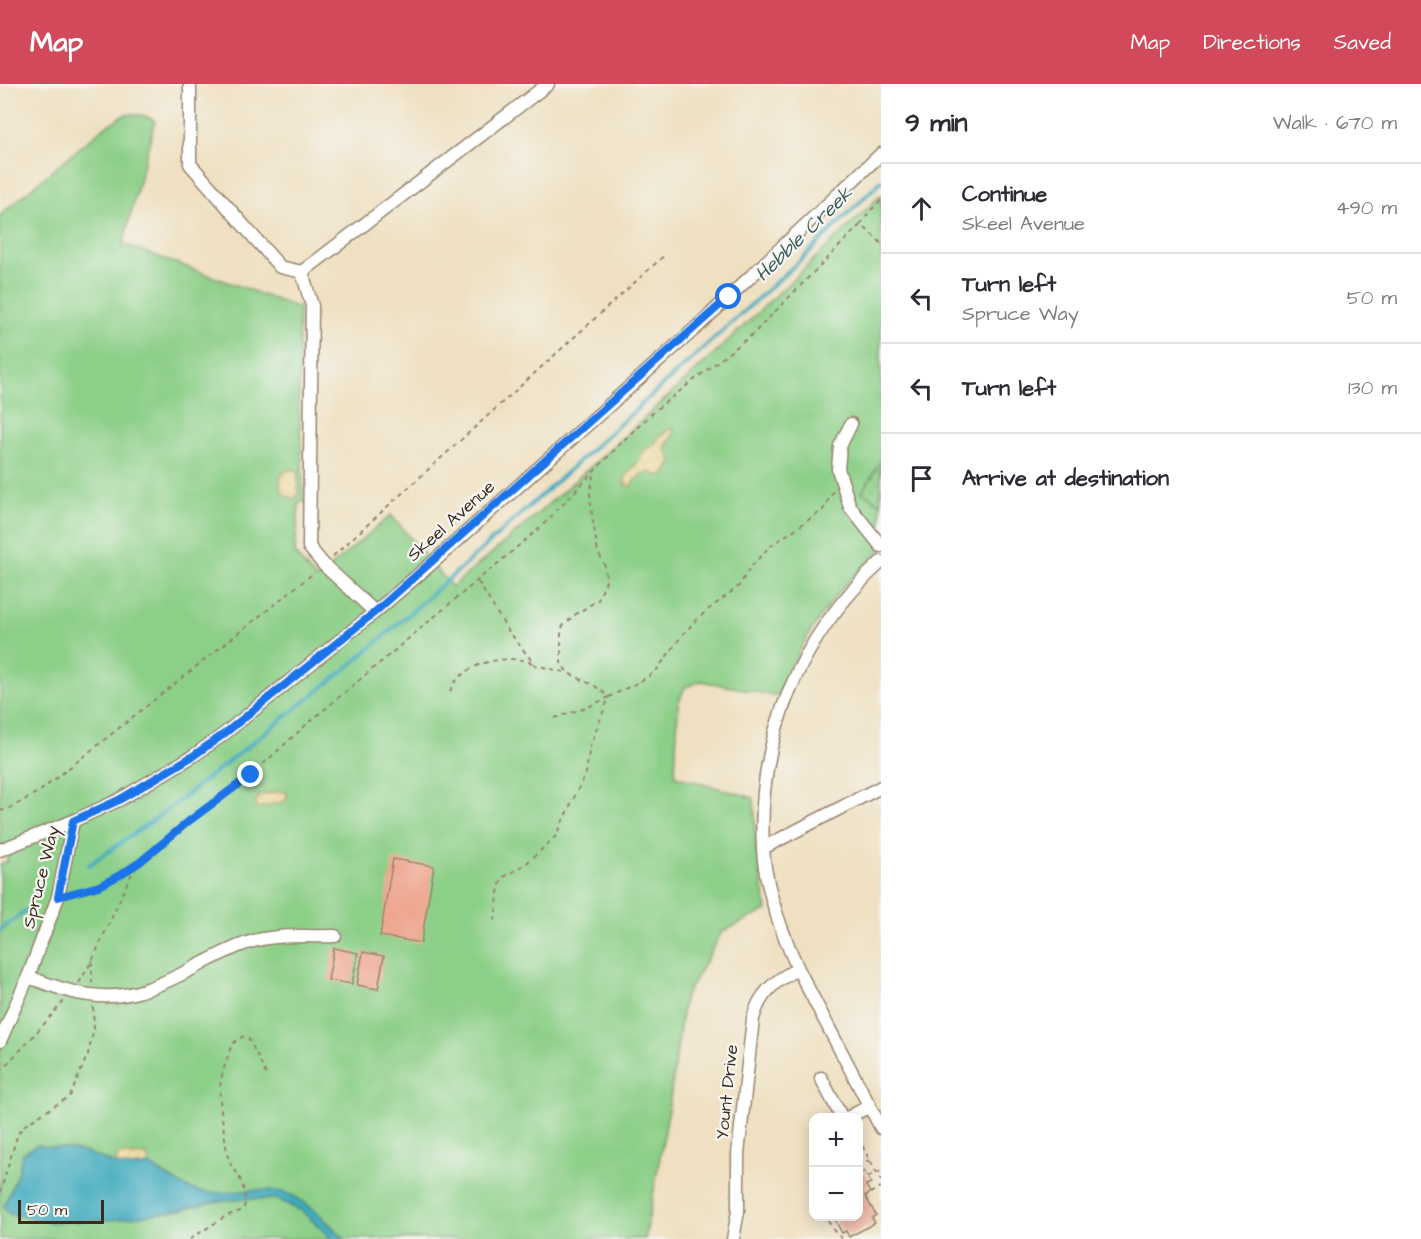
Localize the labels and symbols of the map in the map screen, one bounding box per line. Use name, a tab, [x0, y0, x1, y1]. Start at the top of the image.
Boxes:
water label: Hebble Creek	[749, 180, 860, 288]
route start	[715, 283, 741, 309]
street label: Skeel Avenue	[402, 475, 501, 567]
route end	[237, 761, 263, 787]
street label: Spruce Way	[16, 823, 67, 931]
street label: Yount Drive	[710, 1043, 744, 1141]
scale bar	[18, 1197, 104, 1224]

